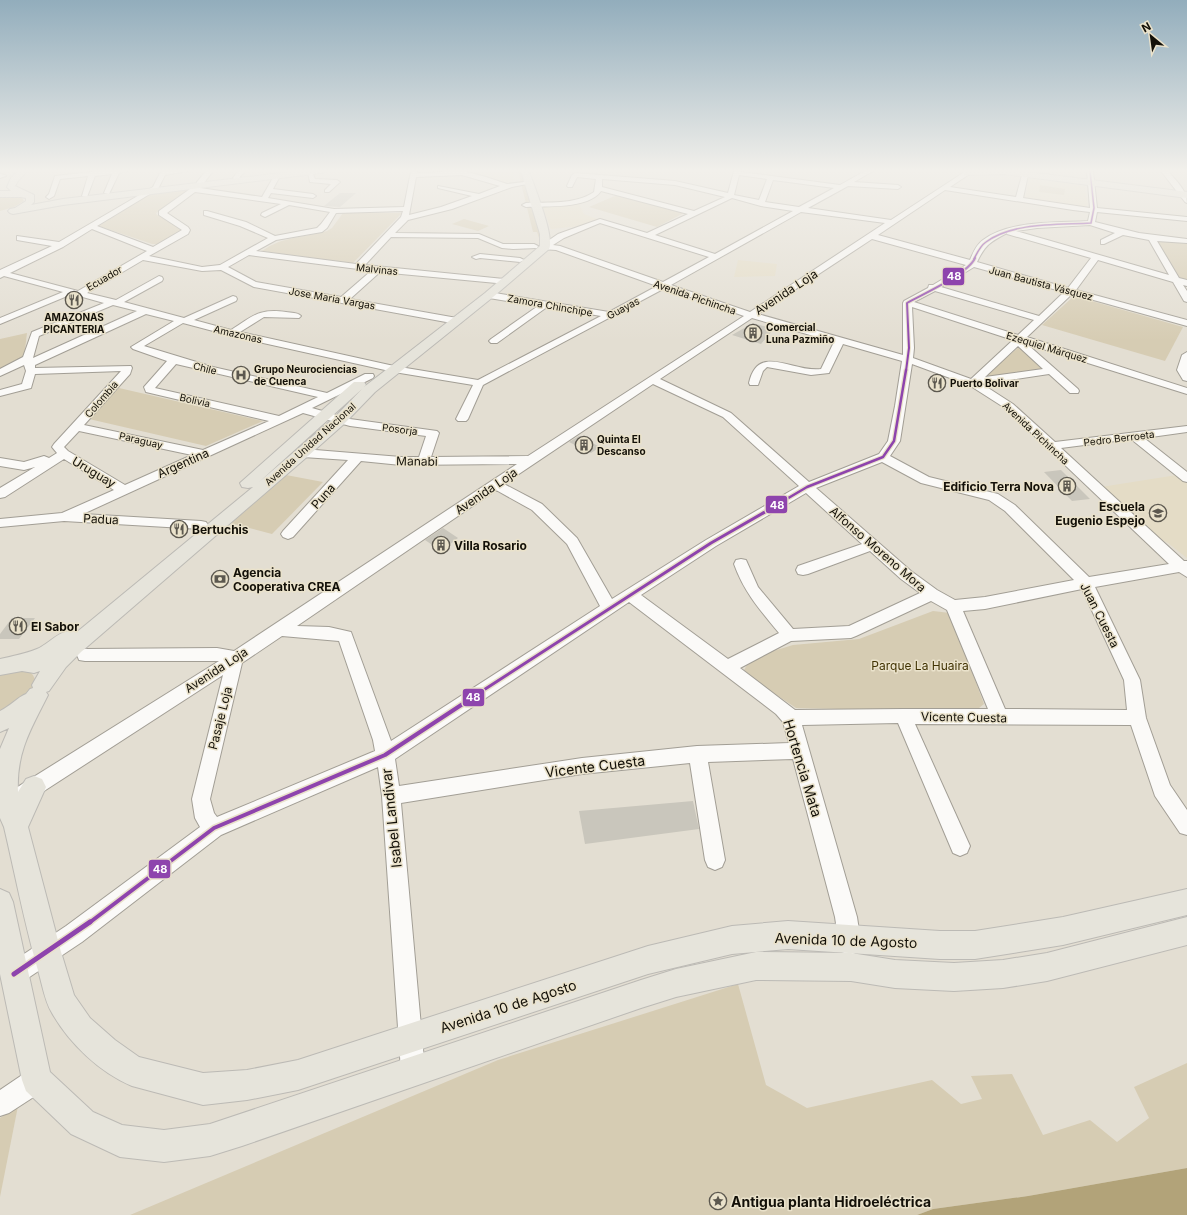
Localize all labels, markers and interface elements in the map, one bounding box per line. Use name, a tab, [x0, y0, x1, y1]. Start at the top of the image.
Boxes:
north arrow	[1131, 16, 1171, 56]
text: N	[1139, 19, 1153, 35]
street label: Malvinas	[356, 261, 398, 277]
street label: Ecuador	[84, 263, 124, 293]
street label: Juan Bautista Vásquez	[988, 263, 1094, 303]
street label: Avenida Loja	[752, 266, 820, 318]
line badge: 48	[942, 267, 965, 286]
text: 48	[947, 269, 961, 283]
street label: Avenida Pichincha	[652, 277, 738, 317]
street label: Jose Maria Vargas	[288, 284, 376, 312]
restaurant icon: AMAZONAS PICANTERIA	[64, 290, 84, 310]
street label: Zamora Chinchipe	[506, 292, 594, 318]
street label: Guayas	[605, 294, 641, 322]
place label: AMAZONAS PICANTERIA	[43, 311, 105, 335]
place label: Comercial Luna Pazmiño	[766, 321, 834, 345]
street label: Amazonas	[213, 323, 263, 345]
building icon: Comercial Luna Pazmiño	[743, 323, 763, 343]
street label: Ezequiel Márquez	[1005, 329, 1089, 365]
street label: Chile	[192, 359, 218, 377]
place label: Grupo Neurociencias de Cuenca	[254, 363, 358, 387]
hospital icon: Grupo Neurociencias de Cuenca	[231, 365, 251, 385]
restaurant icon: Puerto Bolivar	[927, 373, 947, 393]
place label: Puerto Bolivar	[950, 377, 1019, 389]
street label: Colombia	[82, 378, 120, 420]
street label: Bolivia	[179, 391, 211, 409]
street label: Avenida Pichincha	[1000, 399, 1072, 467]
street label: Avenida Unidad Nacional	[262, 400, 358, 488]
street label: Posorja	[382, 421, 418, 437]
street label: Pedro Berroeta	[1083, 428, 1155, 448]
street label: Paraguay	[118, 429, 164, 451]
place label: Quinta El Descanso	[597, 433, 646, 457]
building icon: Quinta El Descanso	[574, 435, 594, 455]
street label: Argentina	[155, 445, 211, 481]
street label: Uruguay	[69, 453, 119, 491]
street label: Manabi	[396, 453, 438, 469]
street label: Avenida Loja	[452, 465, 520, 517]
building icon: Edificio Terra Nova	[1057, 476, 1077, 496]
place label: Edificio Terra Nova	[943, 479, 1054, 494]
street label: Puna	[308, 480, 338, 512]
line badge: 48	[765, 495, 788, 514]
text: 48	[770, 498, 784, 512]
place label: Escuela Eugenio Espejo	[1055, 499, 1145, 528]
street label: Alfonso Moreno Mora	[827, 503, 929, 595]
school or university icon: Escuela Eugenio Espejo	[1148, 503, 1168, 523]
street label: Padua	[83, 511, 119, 527]
restaurant icon: Bertuchis	[169, 519, 189, 539]
place label: Bertuchis	[192, 522, 249, 537]
building icon: Villa Rosario	[431, 535, 451, 555]
place label: Villa Rosario	[454, 538, 527, 553]
place label: Agencia Cooperativa CREA	[233, 565, 341, 594]
bank icon: Agencia Cooperativa CREA	[210, 569, 230, 589]
street label: Juan Cuesta	[1077, 580, 1123, 650]
restaurant icon: El Sabor	[8, 616, 28, 636]
place label: El Sabor	[31, 619, 79, 634]
street label: Avenida Loja	[182, 644, 250, 696]
park label: Parque La Huaira	[871, 658, 969, 673]
street label: Pasaje Loja	[205, 685, 235, 751]
line badge: 48	[462, 688, 485, 707]
text: 48	[466, 690, 480, 704]
street label: Vicente Cuesta	[921, 709, 1007, 725]
street label: Hortencia Mata	[780, 717, 826, 819]
street label: Vicente Cuesta	[544, 751, 646, 781]
street label: Isabel Landívar	[377, 767, 405, 869]
line badge: 48	[148, 859, 171, 879]
text: 48	[153, 862, 167, 876]
street label: Avenida 10 de Agosto	[774, 929, 918, 951]
street label: Avenida 10 de Agosto	[438, 976, 578, 1036]
place icon: Antigua planta Hidroeléctrica	[708, 1191, 728, 1211]
place label: Antigua planta Hidroeléctrica	[731, 1193, 931, 1210]

